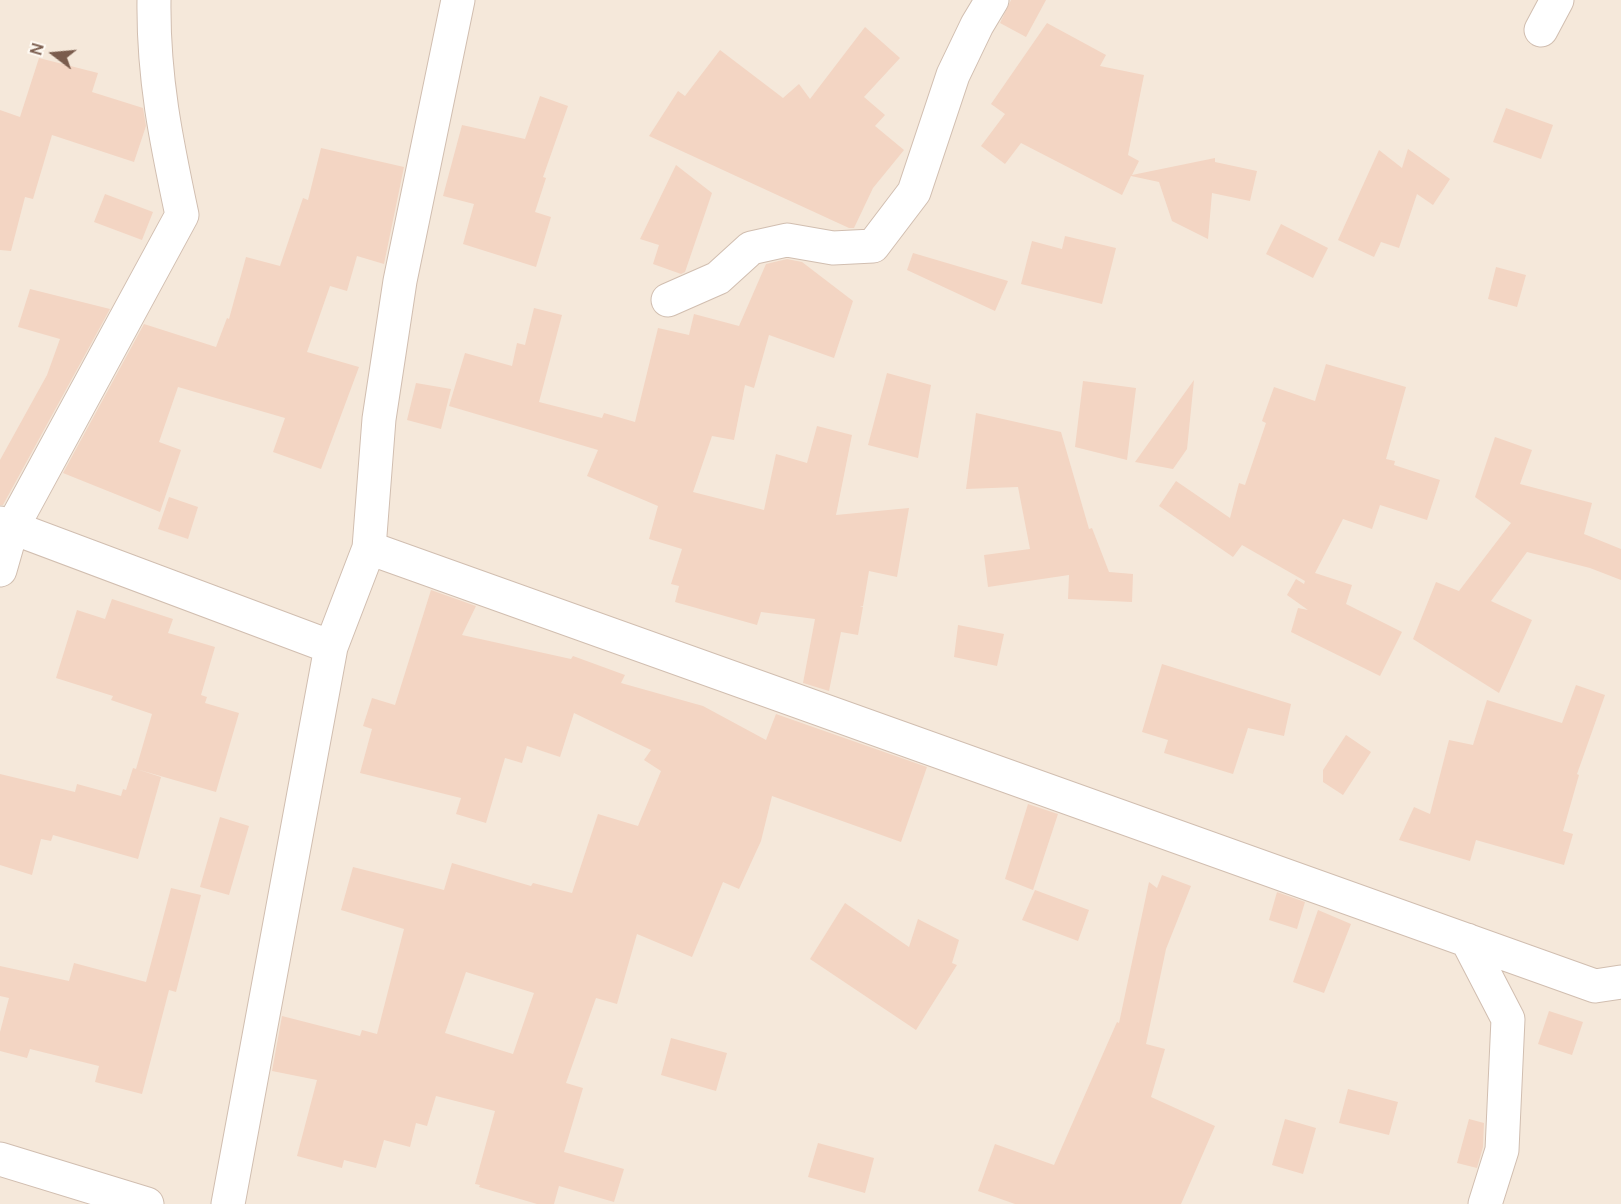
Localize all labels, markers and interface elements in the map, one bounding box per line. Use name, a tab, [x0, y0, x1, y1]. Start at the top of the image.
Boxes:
north arrow	[24, 24, 84, 84]
text: N	[25, 40, 49, 58]

